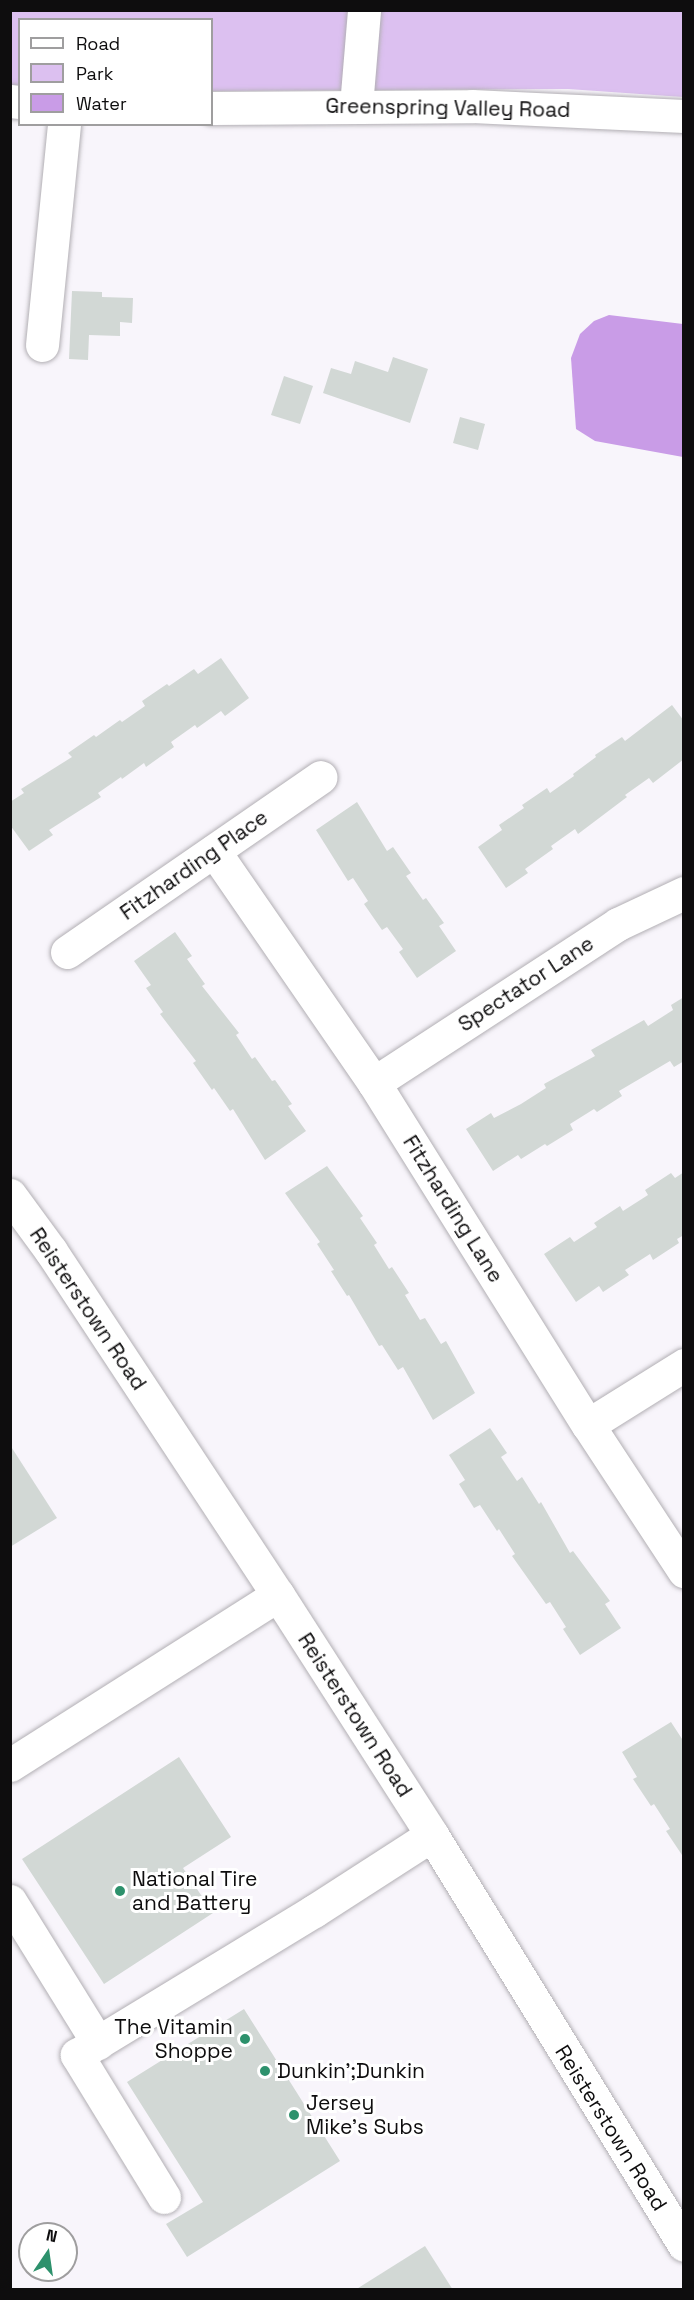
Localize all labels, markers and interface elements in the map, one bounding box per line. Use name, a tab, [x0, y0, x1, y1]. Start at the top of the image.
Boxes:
legend	[18, 18, 213, 126]
text: Road	[76, 32, 120, 55]
text: Park	[76, 62, 113, 85]
text: Water	[76, 92, 127, 115]
street label: Greenspring Valley Road	[325, 93, 571, 123]
street label: Fitzharding Place	[115, 805, 273, 925]
street label: Spectator Lane	[454, 931, 598, 1037]
street label: Fitzharding Lane	[398, 1131, 508, 1287]
street label: Reisterstown Road	[24, 1223, 152, 1395]
street label: Reisterstown Road	[293, 1628, 417, 1802]
place label: National Tire and Battery	[132, 1866, 258, 1916]
marker: National Tire and Battery	[113, 1884, 127, 1898]
place label: The Vitamin Shoppe	[114, 2014, 233, 2064]
marker: The Vitamin Shoppe	[238, 2032, 252, 2046]
street label: Reisterstown Road	[550, 2041, 672, 2215]
place label: Dunkin';Dunkin	[277, 2058, 425, 2084]
marker: Dunkin';Dunkin	[258, 2064, 272, 2078]
place label: Jersey Mike's Subs	[306, 2090, 424, 2140]
marker: Jersey Mike's Subs	[287, 2108, 301, 2122]
north arrow	[18, 2222, 78, 2282]
text: N	[44, 2224, 59, 2247]

